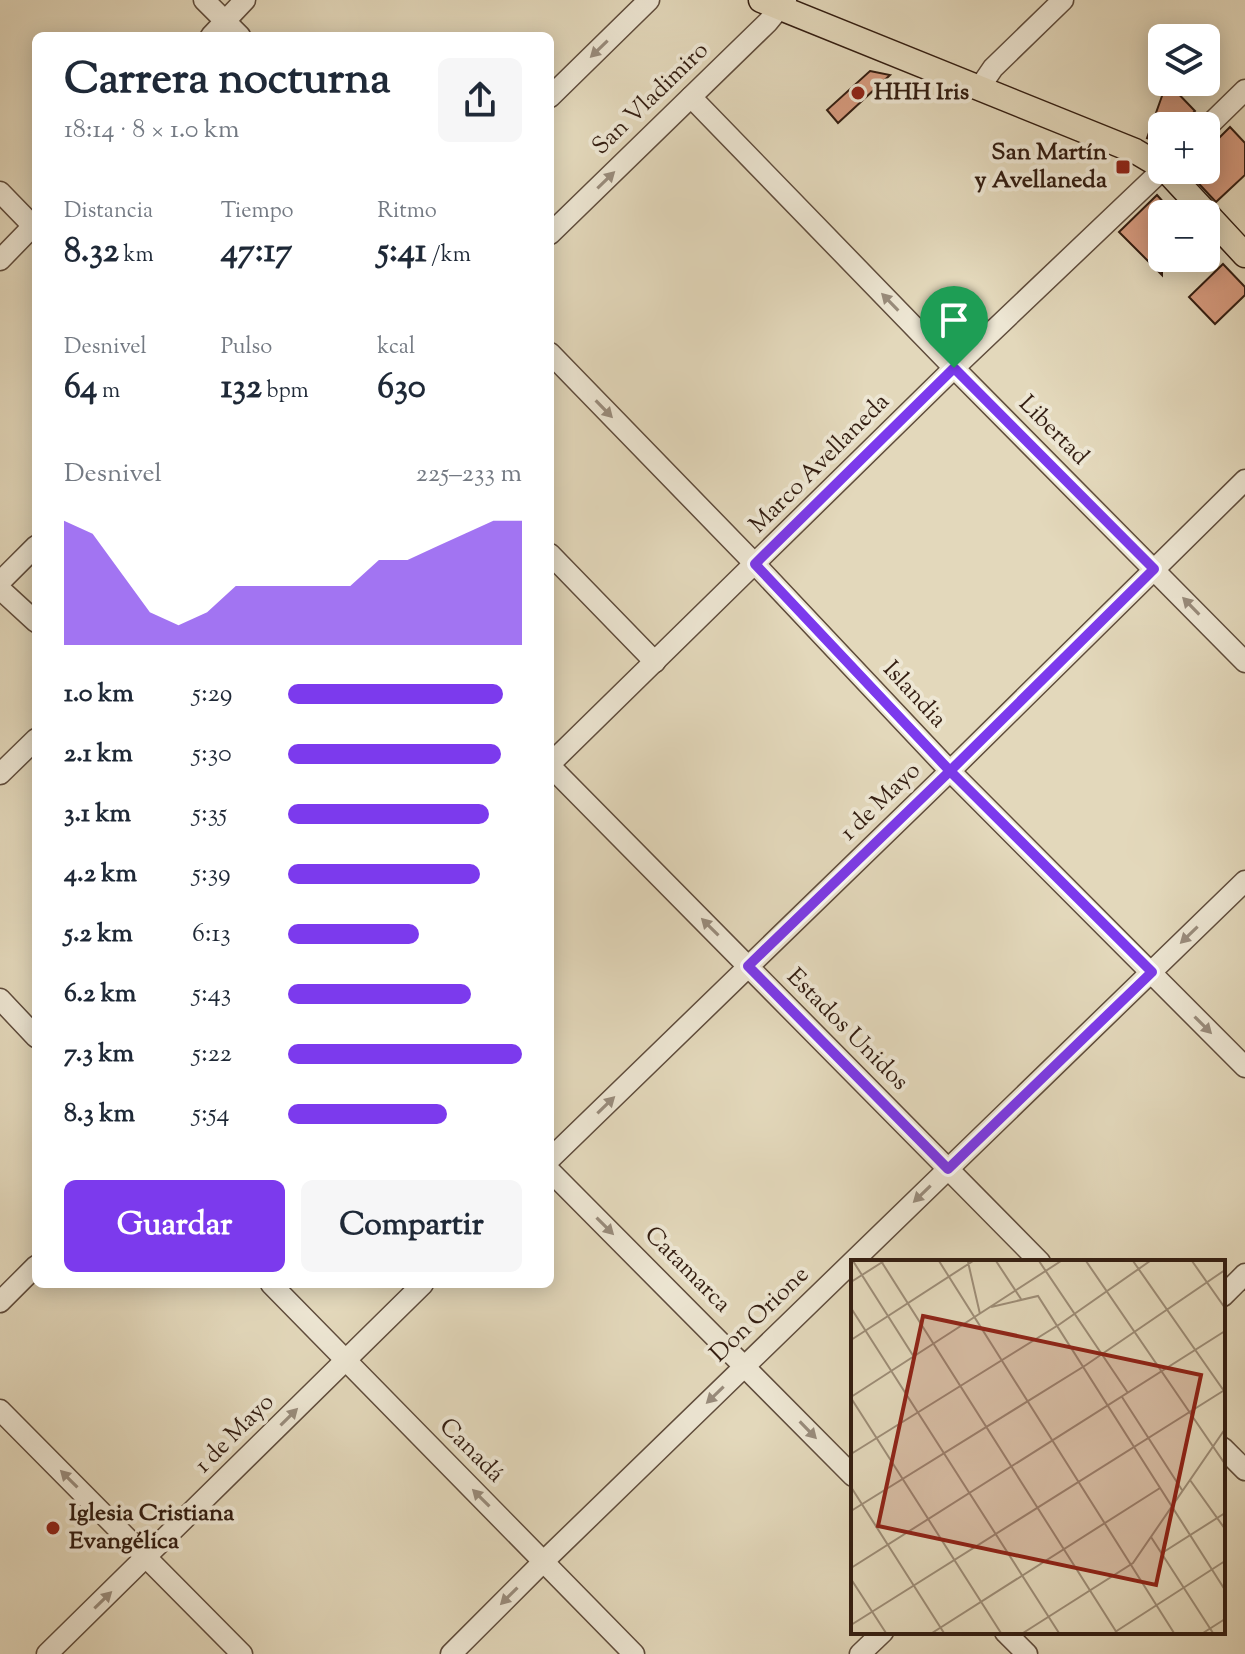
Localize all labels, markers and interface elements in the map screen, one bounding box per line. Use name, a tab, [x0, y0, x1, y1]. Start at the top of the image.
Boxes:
map controls	[1148, 24, 1220, 272]
button: layers	[1148, 24, 1220, 96]
street label: San Vladimiro	[585, 34, 717, 164]
one-way arrow	[590, 39, 609, 58]
text: Carrera nocturna	[64, 50, 391, 113]
button: share	[438, 58, 522, 142]
place label: HHH Iris	[874, 76, 969, 110]
marker: HHH Iris	[849, 84, 867, 102]
text: 18:14 · 8 × 1.0 km	[64, 112, 240, 149]
button: +	[1148, 112, 1220, 184]
place label: San Martín y Avellaneda	[975, 136, 1108, 198]
marker: San Martín y Avellaneda	[1114, 158, 1132, 176]
one-way arrow	[596, 171, 615, 189]
text: Distancia	[64, 196, 153, 228]
text: Tiempo	[221, 196, 294, 228]
text: Ritmo	[377, 196, 437, 228]
button: −	[1148, 200, 1220, 272]
text: 8.32	[64, 228, 119, 277]
text: 47:17	[221, 228, 292, 277]
text: 5:41	[377, 228, 427, 277]
text: km	[119, 240, 154, 272]
text: /km	[427, 240, 471, 272]
pin	[920, 286, 988, 368]
one-way arrow	[881, 293, 899, 312]
icon: arrive	[932, 298, 976, 342]
text: Desnivel	[64, 332, 147, 364]
text: Pulso	[221, 332, 272, 364]
text: kcal	[377, 332, 415, 364]
text: 64	[64, 364, 97, 413]
text: 132	[221, 364, 262, 413]
text: 630	[377, 364, 426, 413]
text: m	[97, 376, 120, 408]
text: bpm	[262, 376, 309, 408]
street label: Marco Avellaneda	[742, 386, 898, 542]
street label: Libertad	[1010, 388, 1096, 474]
one-way arrow	[595, 399, 613, 418]
text: Desnivel	[64, 456, 162, 493]
text: 225–233 m	[416, 456, 522, 493]
one-way arrow	[1182, 597, 1200, 616]
street label: Islandia	[874, 654, 954, 736]
text: 1.0 km	[64, 676, 134, 713]
text: 5:29	[192, 676, 232, 713]
text: 2.1 km	[64, 736, 133, 773]
text: 5:30	[192, 736, 232, 773]
street label: 1 de Mayo	[833, 755, 929, 849]
text: 3.1 km	[64, 796, 131, 833]
text: 5:35	[192, 796, 227, 833]
text: 4.2 km	[64, 856, 137, 893]
text: 5:39	[192, 856, 231, 893]
text: 5.2 km	[64, 916, 133, 953]
text: 6:13	[192, 916, 231, 953]
one-way arrow	[701, 919, 720, 937]
one-way arrow	[1180, 925, 1199, 944]
street label: Estados Unidos	[778, 961, 916, 1099]
text: 6.2 km	[64, 976, 136, 1013]
text: 5:43	[192, 976, 231, 1013]
one-way arrow	[1193, 1015, 1212, 1033]
text: 7.3 km	[64, 1036, 134, 1073]
text: 5:22	[192, 1036, 232, 1073]
text: 8.3 km	[64, 1096, 135, 1133]
text: 5:54	[192, 1096, 230, 1133]
one-way arrow	[596, 1096, 615, 1115]
button: Guardar	[64, 1180, 285, 1272]
button: Compartir	[301, 1180, 522, 1272]
one-way arrow	[913, 1185, 932, 1203]
one-way arrow	[595, 1216, 614, 1235]
street label: Catamarca	[636, 1219, 738, 1321]
street label: Don Orione	[703, 1259, 817, 1371]
inset map	[851, 1260, 1225, 1634]
one-way arrow	[706, 1385, 725, 1403]
street label: 1 de Mayo	[188, 1387, 282, 1481]
one-way arrow	[279, 1408, 297, 1427]
street label: Canadá	[431, 1411, 511, 1491]
one-way arrow	[799, 1420, 817, 1439]
one-way arrow	[60, 1470, 79, 1489]
one-way arrow	[472, 1490, 491, 1508]
place label: Iglesia Cristiana Evangélica	[69, 1497, 235, 1559]
marker: Iglesia Cristiana Evangélica	[44, 1519, 62, 1537]
one-way arrow	[500, 1586, 519, 1605]
one-way arrow	[93, 1591, 112, 1609]

